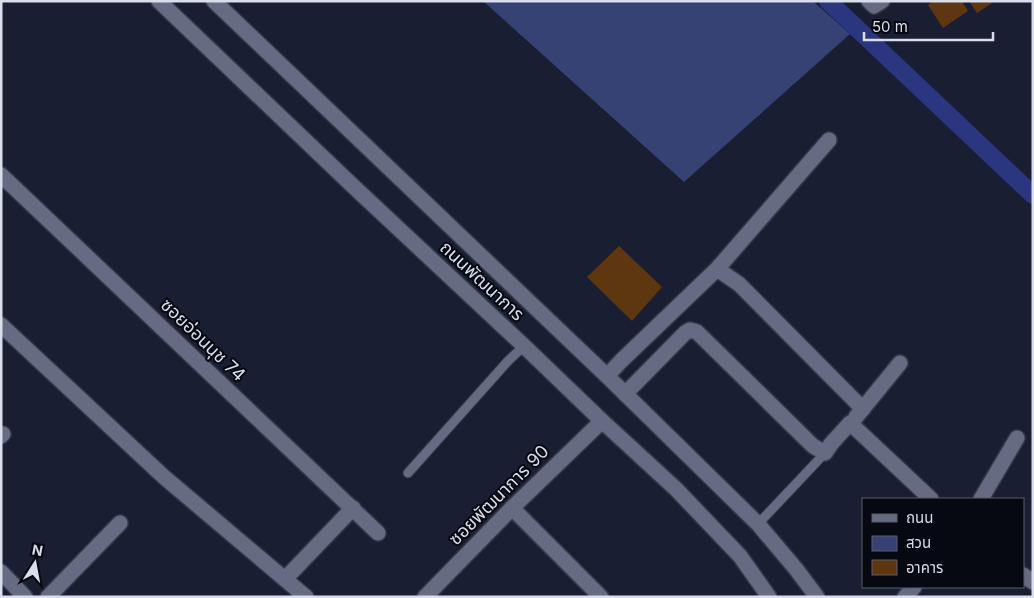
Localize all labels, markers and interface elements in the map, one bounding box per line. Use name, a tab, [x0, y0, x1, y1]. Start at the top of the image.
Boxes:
scale bar	[864, 10, 993, 42]
text: 50 m	[872, 17, 908, 36]
street label: ถนนพัฒนาการ	[436, 237, 529, 325]
street label: ซอยอ่อนนุช 74	[156, 294, 250, 386]
street label: ซอยพัฒนาการ 90	[444, 440, 553, 549]
legend	[862, 498, 1024, 588]
text: ถนน	[906, 508, 933, 527]
text: สวน	[906, 533, 931, 552]
north arrow	[10, 538, 60, 588]
text: N	[31, 540, 44, 559]
text: อาคาร	[906, 558, 943, 577]

